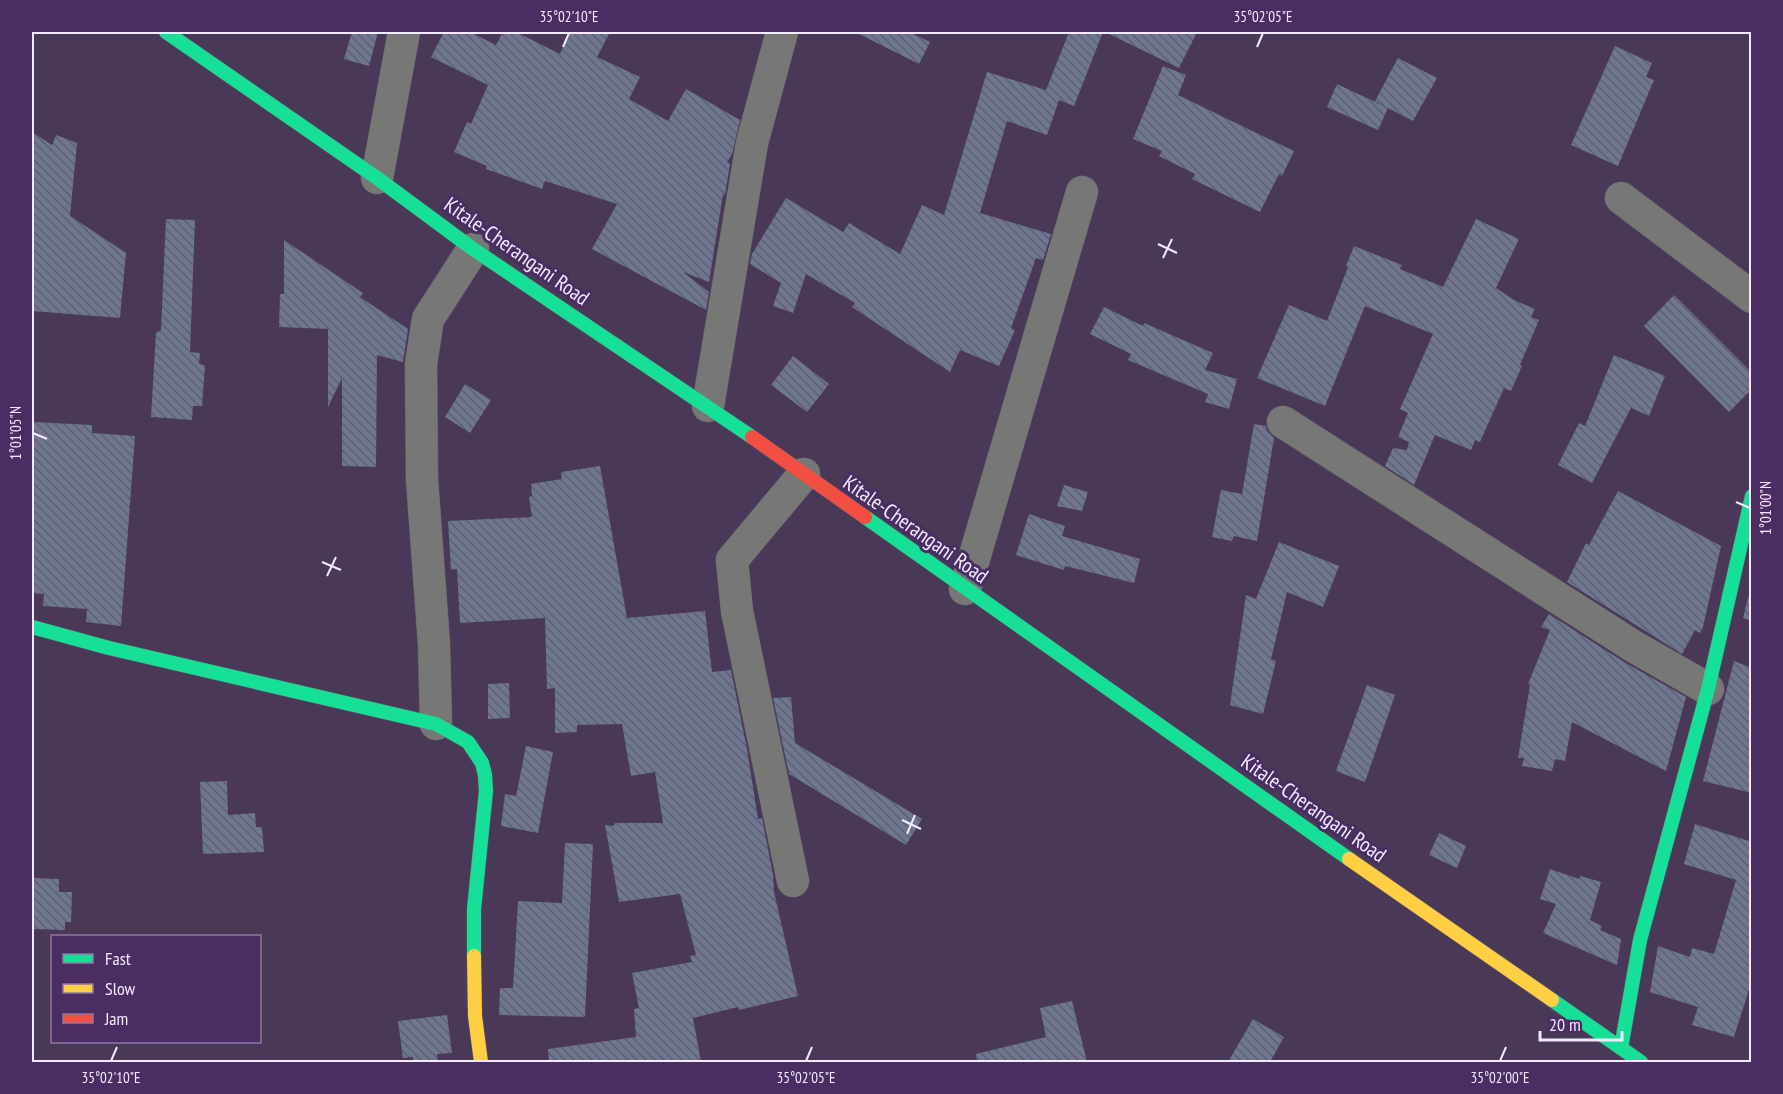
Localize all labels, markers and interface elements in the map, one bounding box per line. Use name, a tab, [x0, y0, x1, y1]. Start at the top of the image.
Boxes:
text: 35°02'10"E	[539, 7, 599, 26]
text: 35°02'05"E	[1233, 7, 1293, 26]
street label: Kitale-Cherangani Road	[439, 191, 595, 311]
text: 1°01'05"N	[6, 406, 25, 460]
street label: Kitale-Cherangani Road	[838, 469, 994, 589]
text: 1°01'00"N	[1756, 481, 1775, 535]
street label: Kitale-Cherangani Road	[1236, 748, 1392, 868]
legend	[51, 935, 261, 1043]
text: Fast	[105, 947, 131, 970]
text: Slow	[105, 977, 136, 1000]
scale bar	[1540, 1004, 1622, 1042]
text: Jam	[104, 1007, 128, 1030]
text: 20 m	[1549, 1013, 1581, 1036]
text: 35°02'10"E	[81, 1068, 141, 1087]
text: 35°02'05"E	[776, 1068, 836, 1087]
text: 35°02'00"E	[1470, 1068, 1530, 1087]

